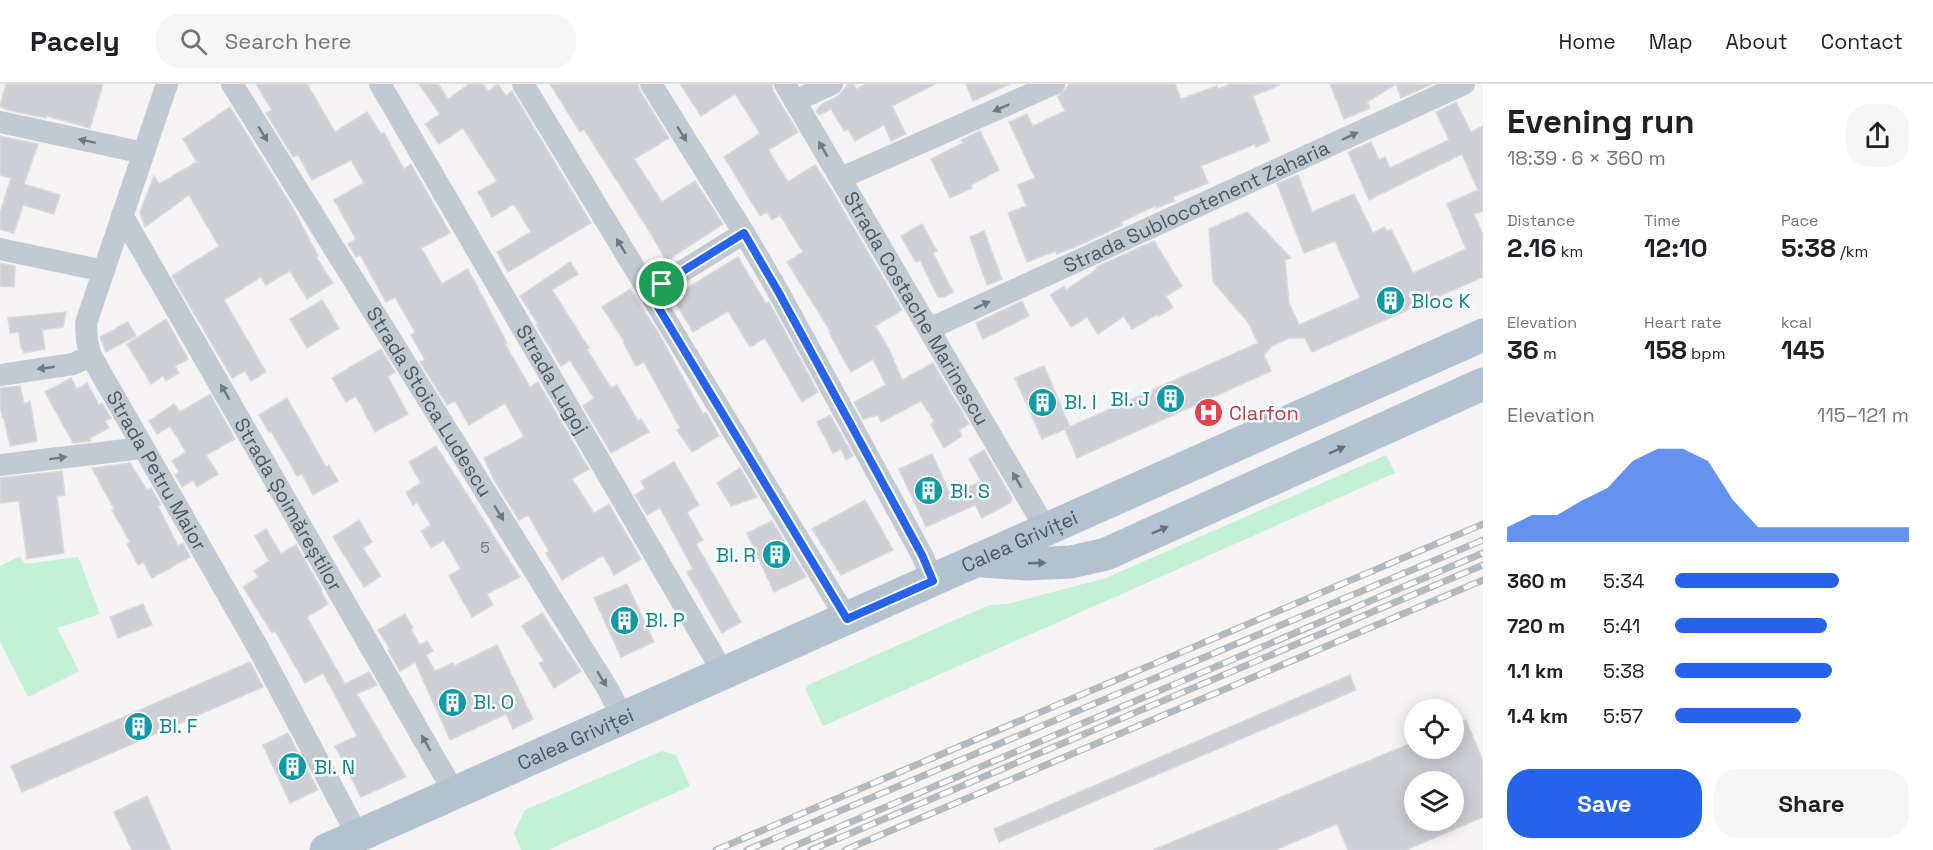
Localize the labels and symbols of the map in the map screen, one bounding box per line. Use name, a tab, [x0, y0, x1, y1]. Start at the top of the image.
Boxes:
one-way arrow	[992, 103, 1009, 112]
one-way arrow	[257, 126, 268, 142]
one-way arrow	[677, 126, 688, 142]
one-way arrow	[1342, 131, 1360, 141]
street label: Strada Sublocotenent Zaharia	[1059, 134, 1334, 279]
one-way arrow	[77, 136, 96, 145]
one-way arrow	[818, 141, 829, 157]
street label: Strada Costache Marinescu	[838, 187, 995, 430]
one-way arrow	[616, 238, 627, 254]
pin	[636, 258, 687, 309]
building icon: Bloc K	[1374, 285, 1406, 317]
place label: Bloc K	[1411, 288, 1471, 314]
one-way arrow	[973, 299, 991, 309]
street label: Strada Stoica Ludescu	[361, 302, 498, 502]
street label: Strada Lugoj	[510, 320, 594, 439]
one-way arrow	[37, 364, 56, 373]
one-way arrow	[220, 383, 230, 400]
building icon: Bl. J	[1155, 383, 1187, 415]
street label: Strada Petru Maior	[101, 386, 213, 555]
building icon: Bl. I	[1027, 386, 1059, 418]
place label: Bl. J	[1110, 386, 1150, 412]
place label: Bl. I	[1064, 389, 1097, 415]
hospital icon: Clarfon	[1192, 397, 1224, 429]
place label: Clarfon	[1229, 400, 1299, 426]
street label: Strada Șoimăreștilor	[228, 413, 349, 596]
one-way arrow	[1329, 445, 1347, 455]
one-way arrow	[49, 453, 68, 463]
one-way arrow	[1012, 471, 1022, 488]
building icon: Bl. S	[913, 475, 945, 507]
place label: Bl. S	[950, 478, 990, 504]
street label: Calea Griviței	[957, 504, 1082, 579]
one-way arrow	[493, 505, 504, 522]
one-way arrow	[1151, 525, 1169, 535]
house number: 5	[480, 537, 490, 558]
building icon: Bl. R	[761, 539, 793, 571]
place label: Bl. R	[716, 542, 756, 568]
one-way arrow	[1027, 559, 1046, 568]
building icon: Bl. P	[608, 604, 640, 636]
place label: Bl. P	[645, 607, 685, 633]
one-way arrow	[596, 671, 607, 687]
building icon: Bl. O	[436, 686, 468, 718]
place label: Bl. O	[473, 689, 514, 715]
street label: Calea Griviței	[513, 702, 638, 776]
building icon: Bl. F	[122, 710, 154, 742]
place label: Bl. F	[159, 713, 198, 739]
one-way arrow	[421, 734, 431, 751]
building icon: Bl. N	[277, 751, 309, 783]
place label: Bl. N	[314, 754, 355, 780]

